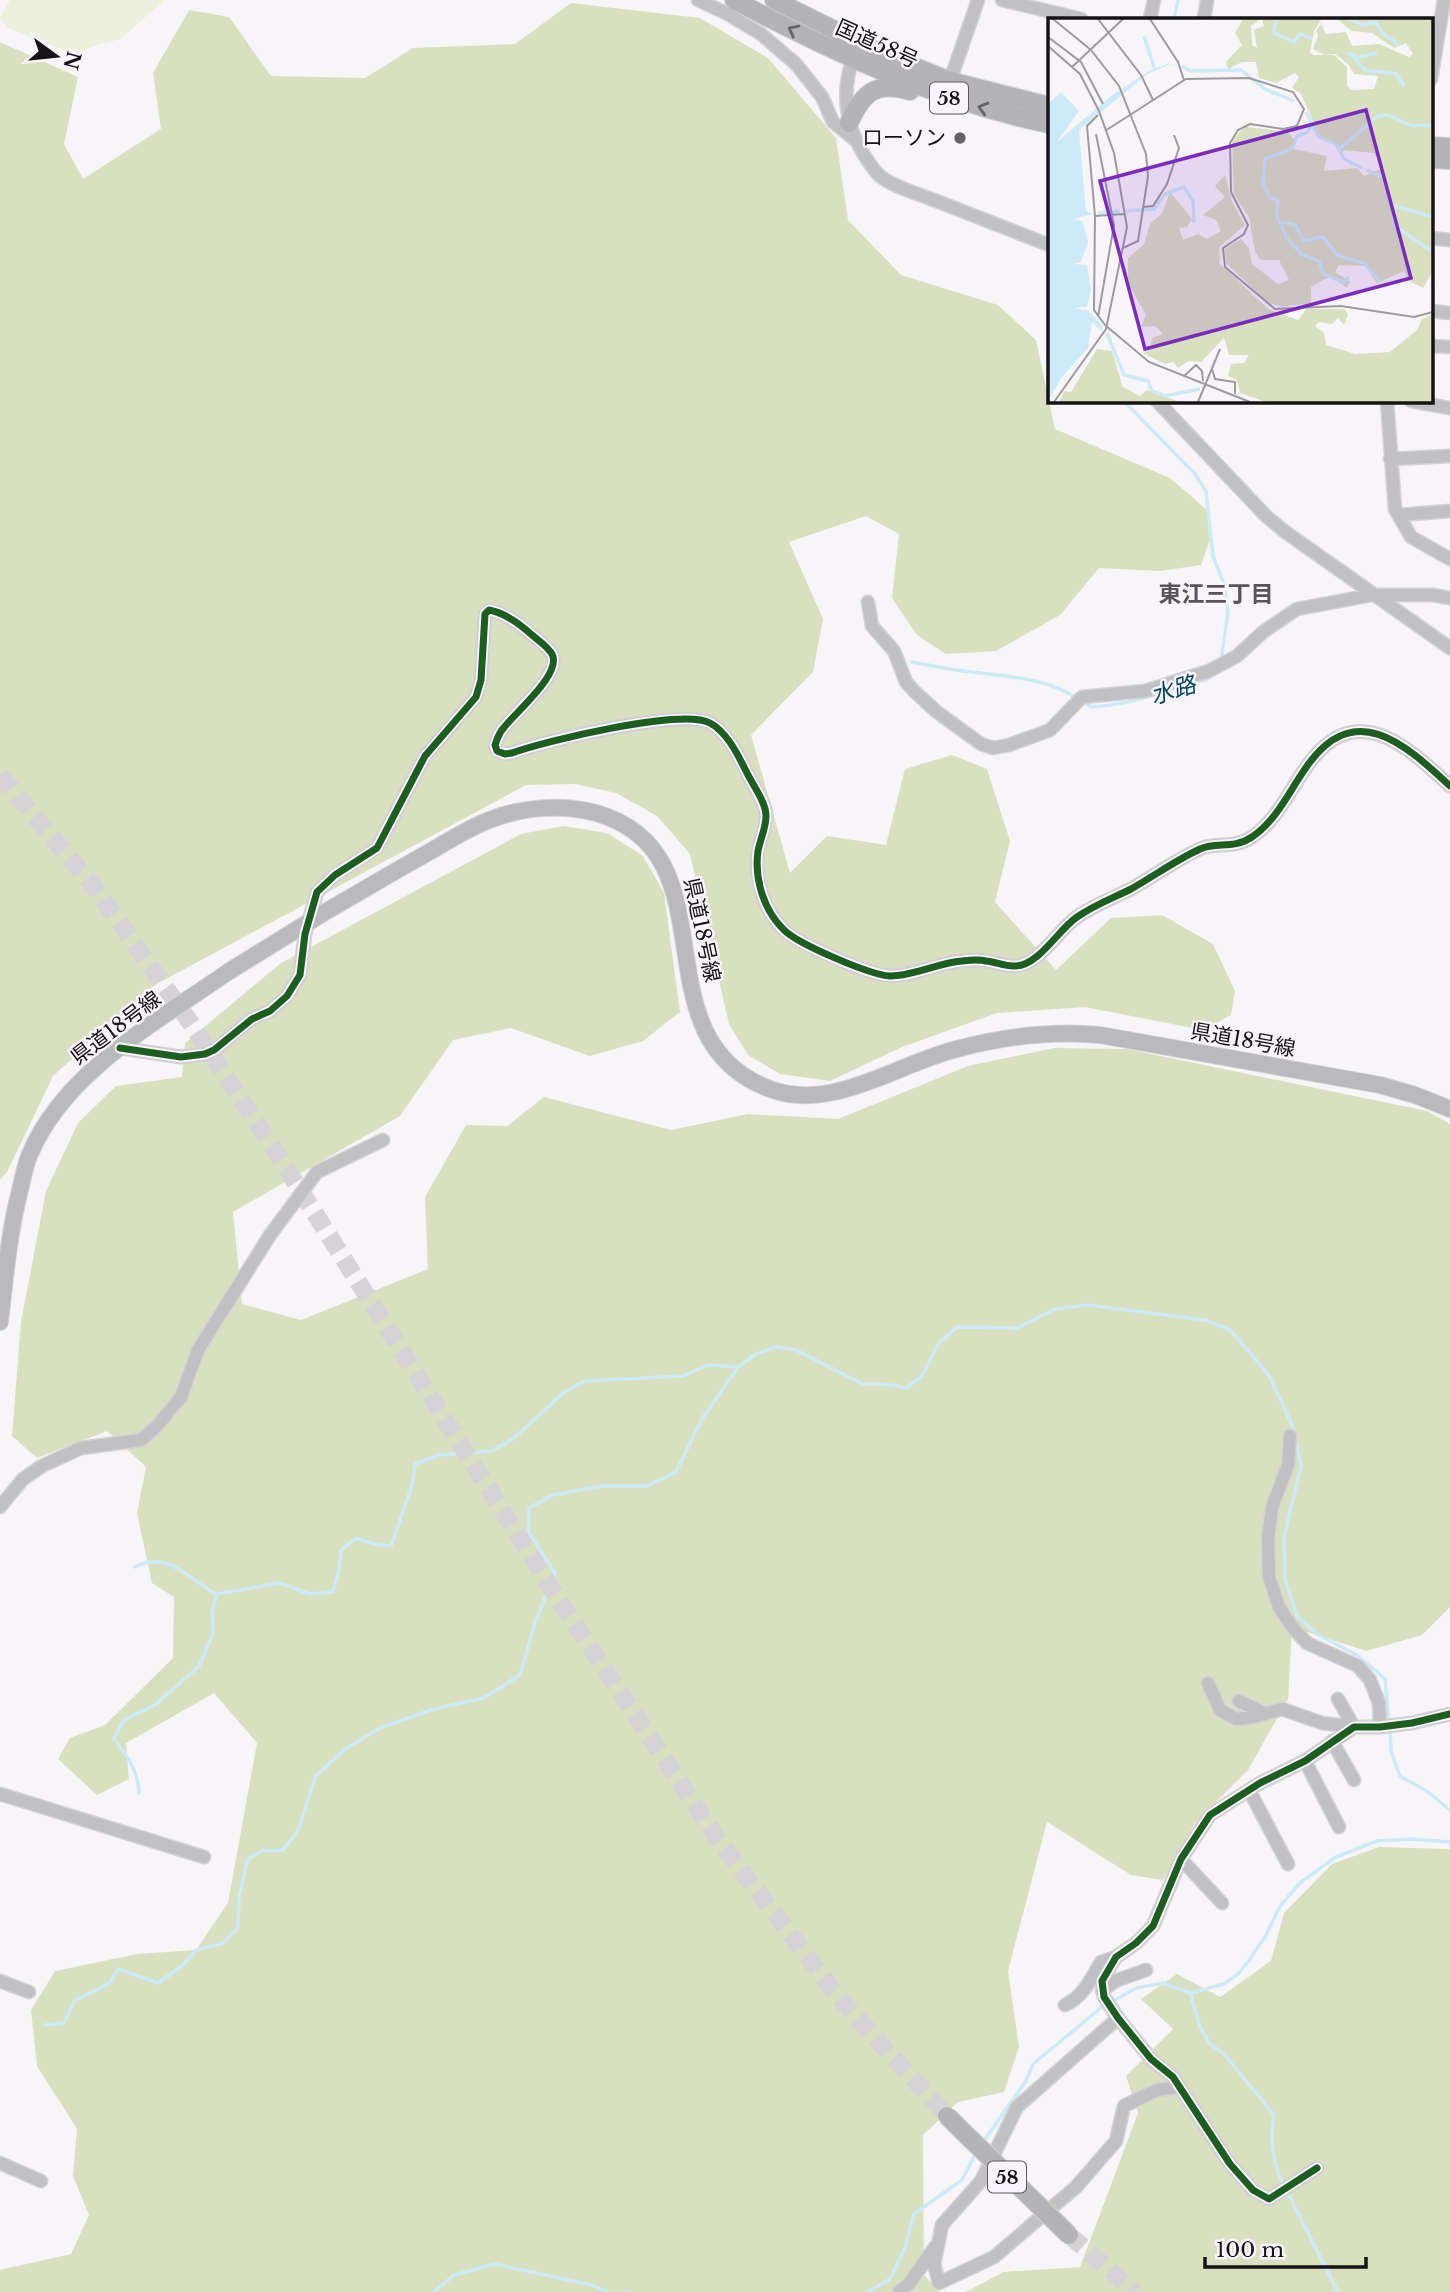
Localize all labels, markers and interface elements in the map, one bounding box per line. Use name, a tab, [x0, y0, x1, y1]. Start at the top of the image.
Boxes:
street label: 国道58号	[832, 14, 922, 74]
inset map	[1048, 18, 1432, 402]
north arrow	[21, 21, 91, 91]
one-way arrow	[788, 25, 800, 39]
text: N	[58, 49, 85, 72]
road number: 58	[930, 82, 968, 114]
one-way arrow	[977, 101, 989, 116]
place label: ローソン	[862, 125, 946, 151]
marker: ローソン	[952, 130, 968, 146]
district label: 東江三丁目	[1159, 580, 1274, 608]
water label: 水路	[1147, 669, 1201, 710]
street label: 県道18号線	[678, 875, 726, 985]
street label: 県道18号線	[66, 986, 166, 1070]
street label: 県道18号線	[1189, 1018, 1297, 1062]
road number: 58	[988, 2162, 1026, 2192]
scale bar	[1205, 2226, 1366, 2270]
text: 100 m	[1216, 2237, 1284, 2263]

